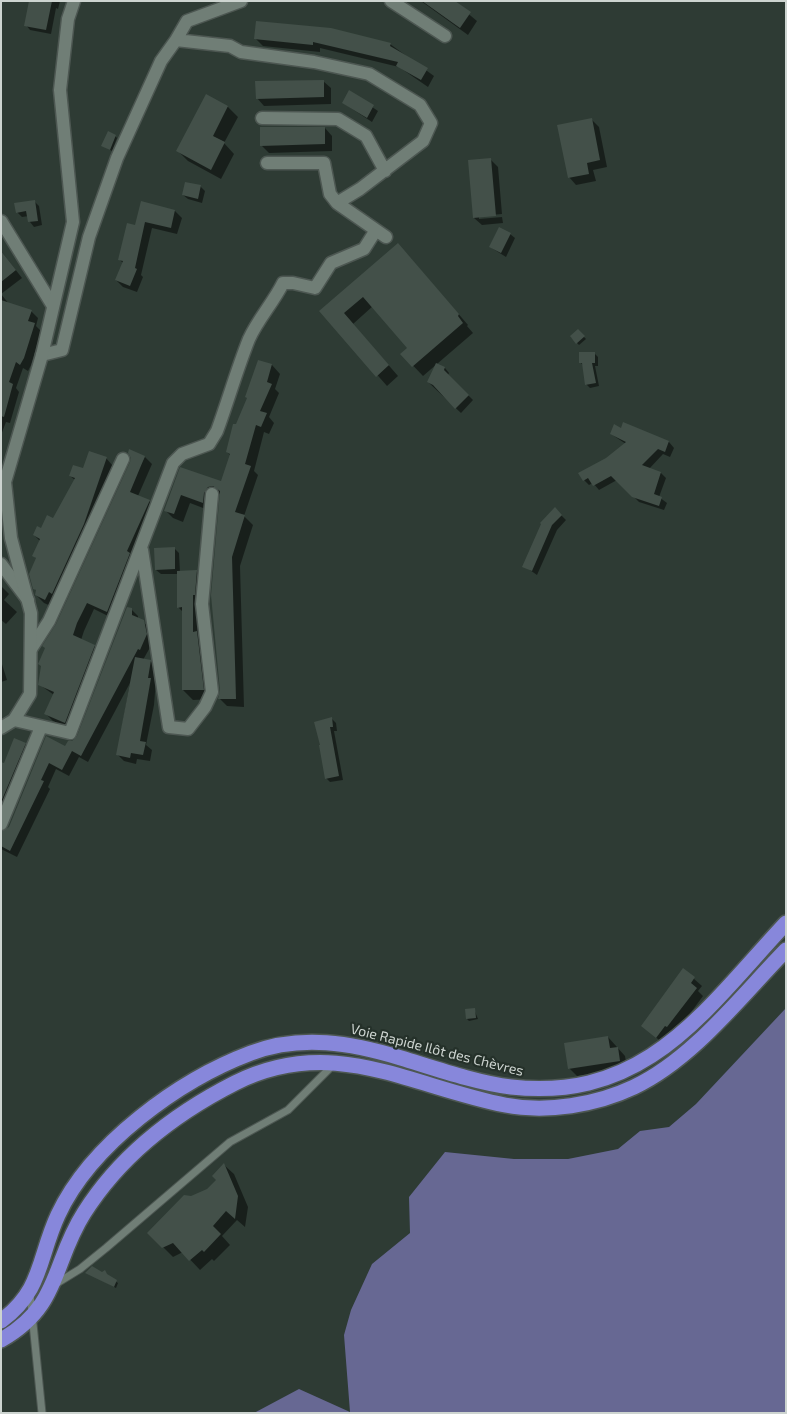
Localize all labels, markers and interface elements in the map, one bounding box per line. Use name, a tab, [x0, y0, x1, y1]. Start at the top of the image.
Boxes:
street label: Voie Rapide Ilôt des Chèvres	[349, 1020, 525, 1080]

